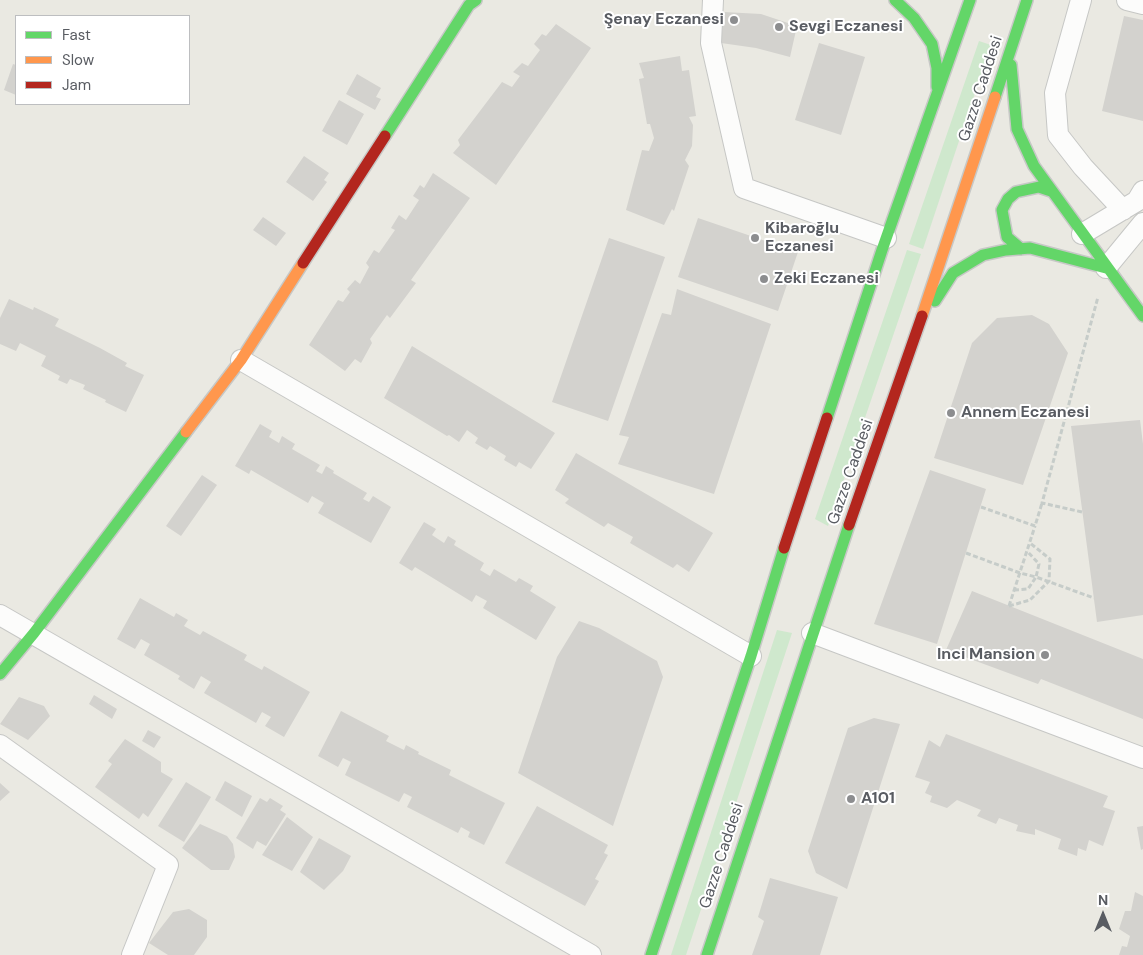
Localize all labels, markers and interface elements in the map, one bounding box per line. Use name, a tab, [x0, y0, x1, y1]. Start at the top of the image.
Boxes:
place label: Şenay Eczanesi	[604, 10, 724, 30]
marker: Şenay Eczanesi	[728, 14, 740, 26]
legend	[15, 15, 190, 105]
place label: Sevgi Eczanesi	[789, 17, 903, 37]
marker: Sevgi Eczanesi	[773, 21, 785, 33]
text: Fast	[62, 25, 91, 45]
street label: Gazze Caddesi	[955, 34, 1007, 144]
text: Slow	[62, 50, 94, 70]
text: Jam	[62, 75, 91, 95]
place label: Kibaroğlu Eczanesi	[765, 219, 839, 257]
marker: Kibaroğlu Eczanesi	[749, 232, 761, 244]
place label: Zeki Eczanesi	[774, 269, 879, 289]
marker: Zeki Eczanesi	[758, 273, 770, 285]
place label: Annem Eczanesi	[961, 403, 1089, 423]
marker: Annem Eczanesi	[945, 407, 957, 419]
street label: Gazze Caddesi	[824, 417, 878, 527]
place label: Inci Mansion	[937, 645, 1035, 665]
marker: Inci Mansion	[1039, 649, 1051, 661]
place label: A101	[861, 789, 895, 809]
marker: A101	[845, 793, 857, 805]
street label: Gazze Caddesi	[696, 801, 748, 911]
north arrow	[1078, 890, 1128, 940]
text: N	[1098, 891, 1108, 909]

